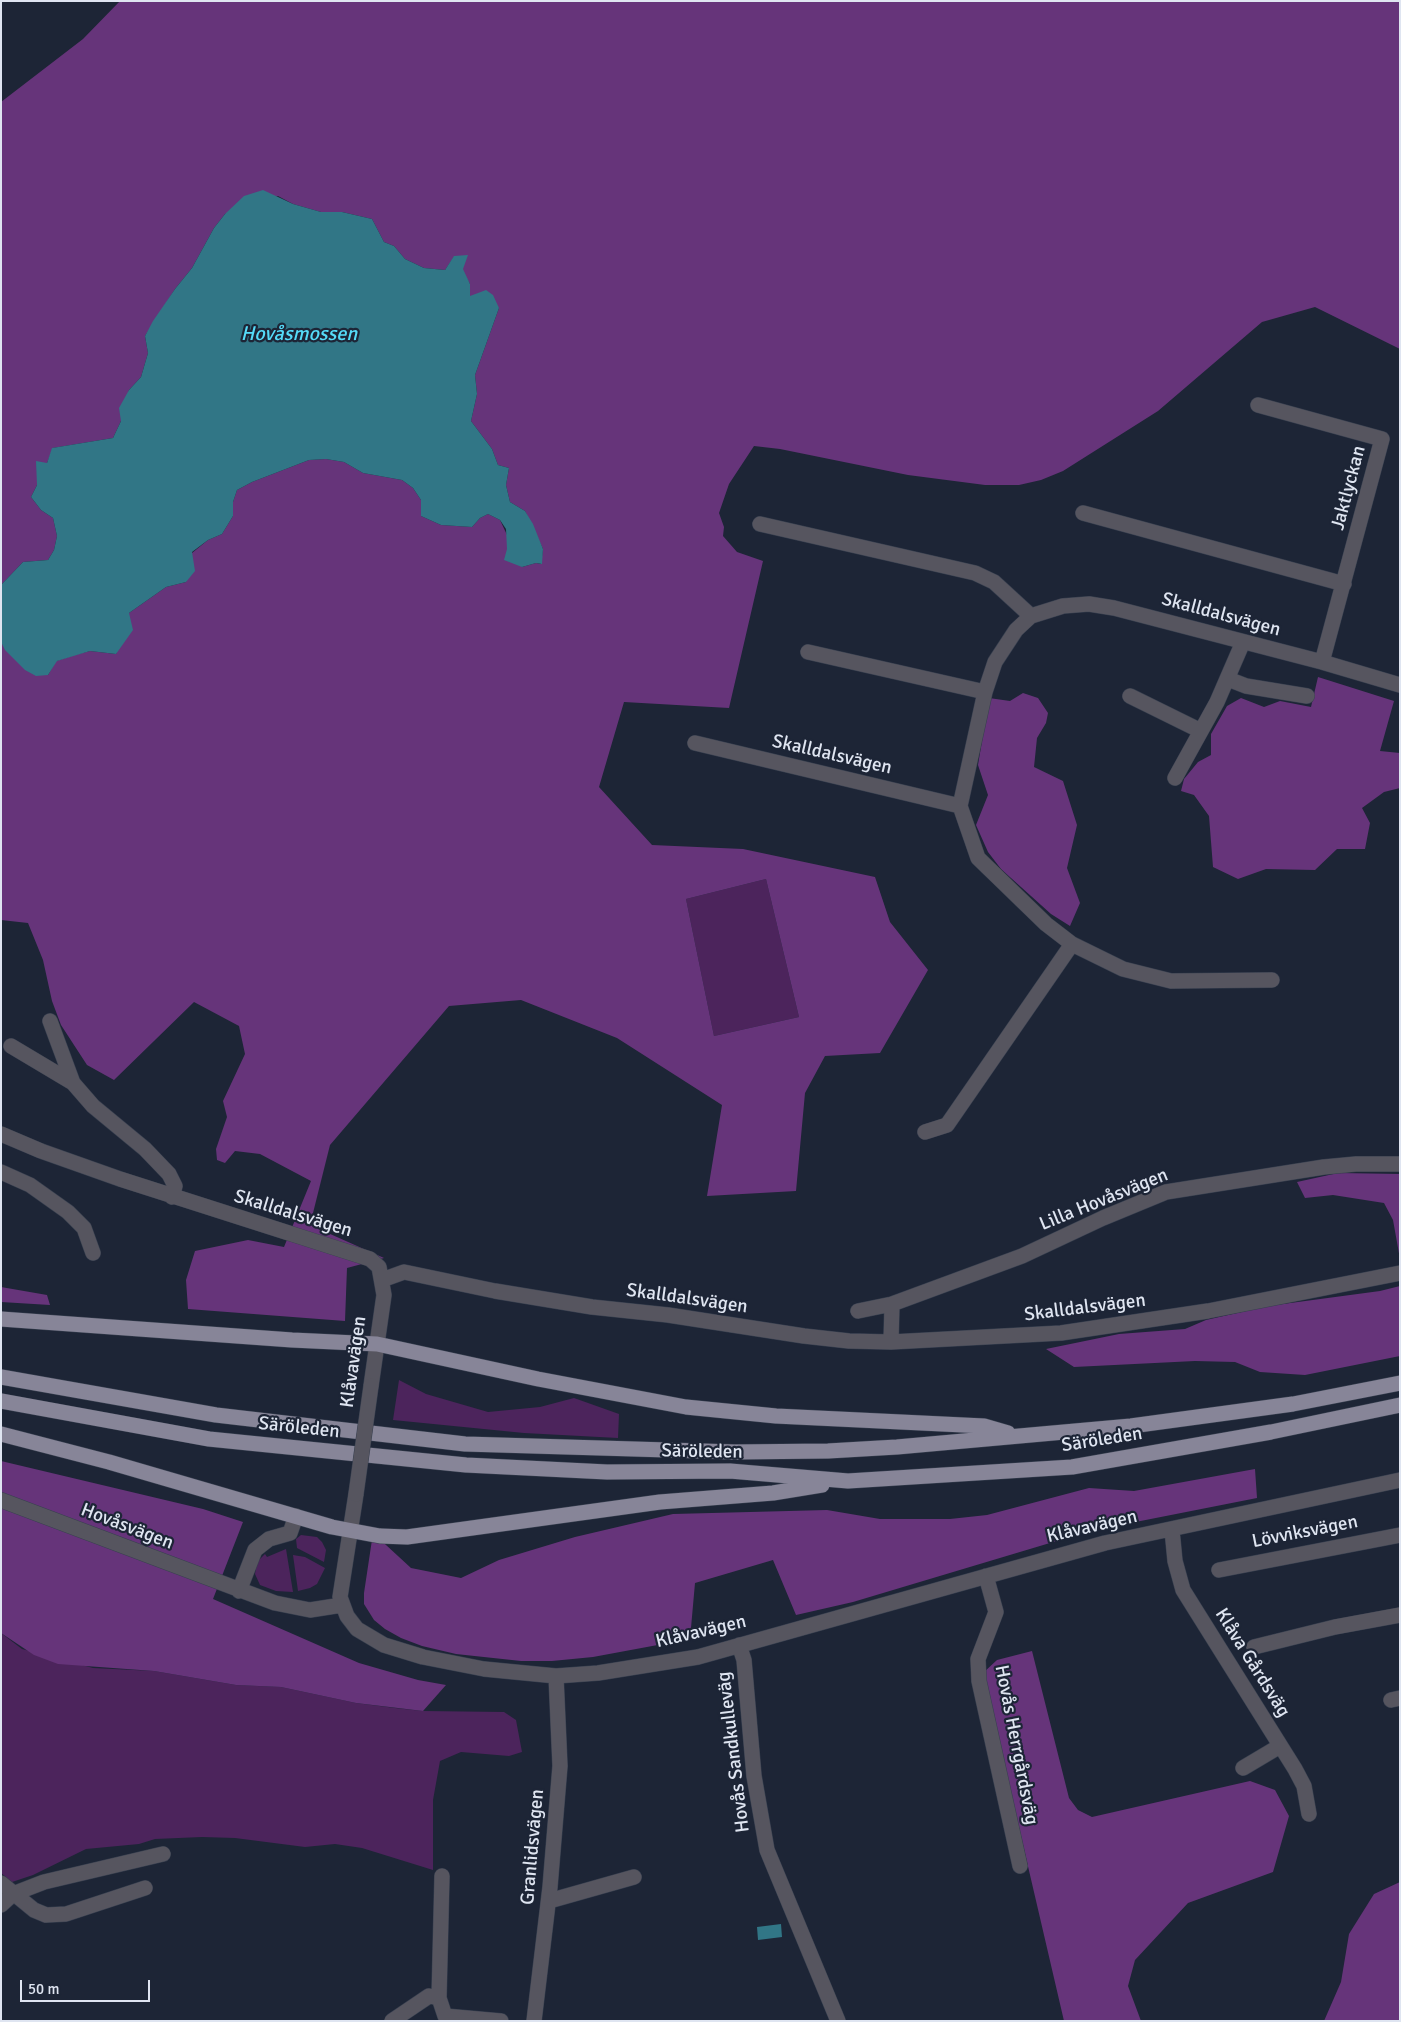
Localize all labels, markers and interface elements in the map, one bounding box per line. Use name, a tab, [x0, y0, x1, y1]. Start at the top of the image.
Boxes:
water label: Hovåsmossen	[241, 323, 357, 347]
street label: Jaktlyckan	[1327, 443, 1371, 533]
street label: Skalldalsvägen	[1159, 588, 1283, 642]
street label: Skalldalsvägen	[770, 730, 894, 780]
street label: Lilla Hovåsvägen	[1036, 1164, 1172, 1236]
street label: Skalldalsvägen	[231, 1185, 355, 1243]
street label: Skalldalsvägen	[625, 1279, 749, 1319]
street label: Skalldalsvägen	[1023, 1289, 1147, 1327]
street label: Klåvavägen	[336, 1315, 372, 1409]
street label: Säröleden	[257, 1412, 341, 1444]
street label: Säröleden	[1060, 1422, 1144, 1458]
street label: Säröleden	[661, 1440, 743, 1464]
street label: Hovåsvägen	[78, 1499, 176, 1555]
street label: Klåvavägen	[1044, 1506, 1140, 1548]
street label: Lövviksvägen	[1250, 1511, 1360, 1553]
street label: Klåva Gårdsväg	[1209, 1604, 1295, 1722]
street label: Klåvavägen	[653, 1611, 749, 1653]
street label: Hovås Herrgårdsväg	[989, 1663, 1043, 1827]
street label: Hovås Sandkulleväg	[713, 1670, 755, 1834]
street label: Granlidsvägen	[517, 1788, 549, 1906]
scale bar	[22, 1970, 152, 2002]
text: 50 m	[28, 1980, 59, 1998]

